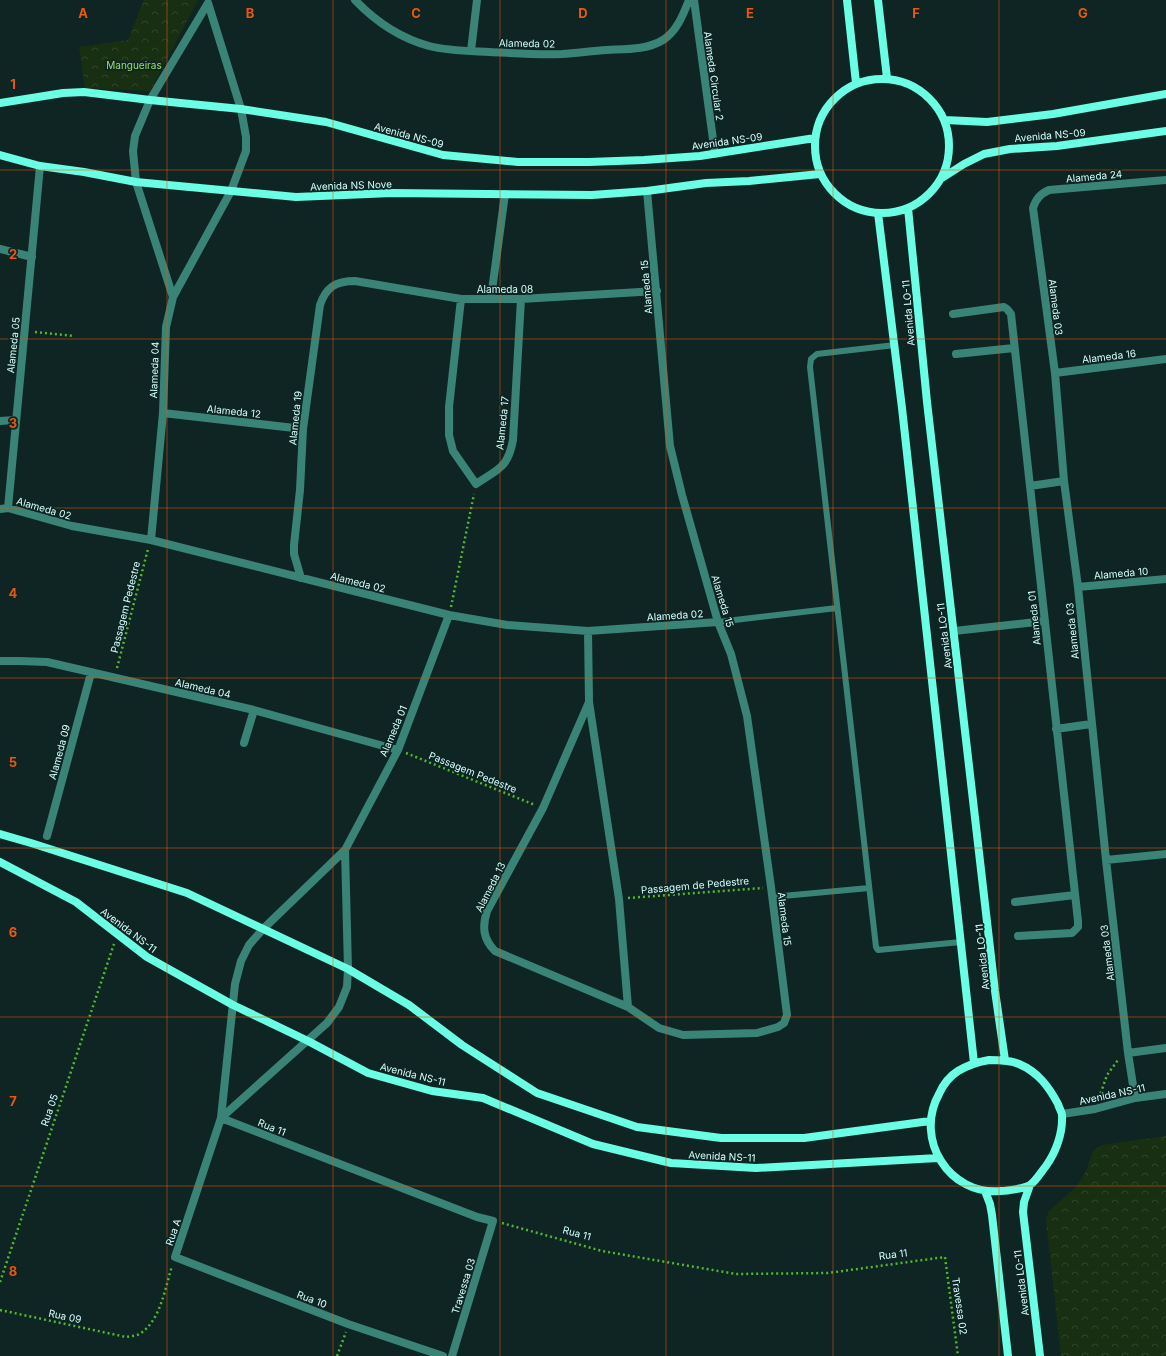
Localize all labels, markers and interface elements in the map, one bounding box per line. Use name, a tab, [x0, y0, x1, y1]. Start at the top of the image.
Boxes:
text: A	[78, 5, 88, 21]
text: B	[246, 5, 255, 21]
text: C	[411, 5, 421, 21]
text: D	[578, 5, 588, 21]
text: E	[746, 5, 754, 21]
text: F	[912, 5, 920, 21]
text: G	[1078, 5, 1088, 21]
street label: Alameda Circular 2	[702, 31, 726, 121]
street label: Alameda 02	[499, 37, 555, 49]
park label: Mangueiras	[106, 59, 162, 71]
text: 1	[10, 76, 16, 92]
street label: Avenida NS-09	[373, 120, 445, 150]
street label: Avenida NS-09	[1014, 126, 1086, 144]
street label: Avenida NS-09	[691, 130, 763, 152]
street label: Alameda 24	[1065, 168, 1123, 184]
street label: Avenida NS Nove	[310, 178, 392, 192]
text: 2	[9, 246, 17, 262]
street label: Alameda 15	[638, 259, 654, 315]
street label: Alameda 03	[1047, 278, 1065, 336]
street label: Avenida LO-11	[899, 280, 917, 346]
street label: Alameda 08	[477, 283, 533, 295]
street label: Alameda 05	[4, 316, 22, 374]
street label: Alameda 04	[147, 341, 161, 399]
street label: Alameda 16	[1081, 347, 1137, 365]
street label: Alameda 19	[286, 390, 304, 446]
street label: Alameda 17	[493, 395, 511, 450]
street label: Alameda 12	[206, 402, 262, 420]
text: 3	[9, 415, 17, 431]
street label: Alameda 02	[15, 494, 73, 522]
street label: Passagem Pedestre	[108, 560, 142, 654]
street label: Alameda 10	[1093, 565, 1149, 581]
street label: Alameda 02	[329, 569, 387, 595]
street label: Alameda 15	[709, 573, 737, 629]
text: 4	[9, 585, 18, 601]
street label: Alameda 01	[1025, 590, 1043, 646]
street label: Avenida LO-11	[934, 602, 954, 670]
street label: Alameda 03	[1063, 602, 1081, 660]
street label: Alameda 02	[646, 607, 704, 623]
street label: Alameda 04	[174, 676, 232, 700]
street label: Alameda 01	[377, 704, 409, 758]
street label: Alameda 09	[46, 723, 72, 781]
street label: Passagem Pedestre	[427, 749, 519, 795]
text: 5	[9, 754, 17, 770]
street label: Alameda 13	[472, 860, 508, 914]
street label: Passagem de Pedestre	[640, 874, 750, 896]
street label: Alameda 15	[776, 891, 794, 947]
street label: Avenida NS-11	[99, 905, 159, 955]
street label: Avenida LO-11	[973, 923, 991, 991]
text: 6	[9, 924, 17, 940]
street label: Alameda 03	[1098, 924, 1116, 982]
street label: Avenida NS-11	[379, 1060, 447, 1088]
street label: Avenida NS-11	[1078, 1081, 1146, 1107]
street label: Rua 05	[38, 1092, 60, 1128]
text: 7	[9, 1093, 17, 1109]
street label: Rua 11	[256, 1116, 288, 1138]
street label: Avenida NS-11	[688, 1148, 756, 1164]
street label: Rua A	[163, 1217, 183, 1247]
street label: Rua 11	[561, 1223, 593, 1243]
street label: Rua 11	[878, 1246, 908, 1262]
street label: Avenida LO-11	[1011, 1249, 1031, 1317]
street label: Travessa 03	[449, 1257, 477, 1315]
text: 8	[9, 1263, 17, 1279]
street label: Travessa 02	[950, 1277, 970, 1335]
street label: Rua 10	[295, 1288, 329, 1310]
street label: Rua 09	[47, 1307, 83, 1325]

